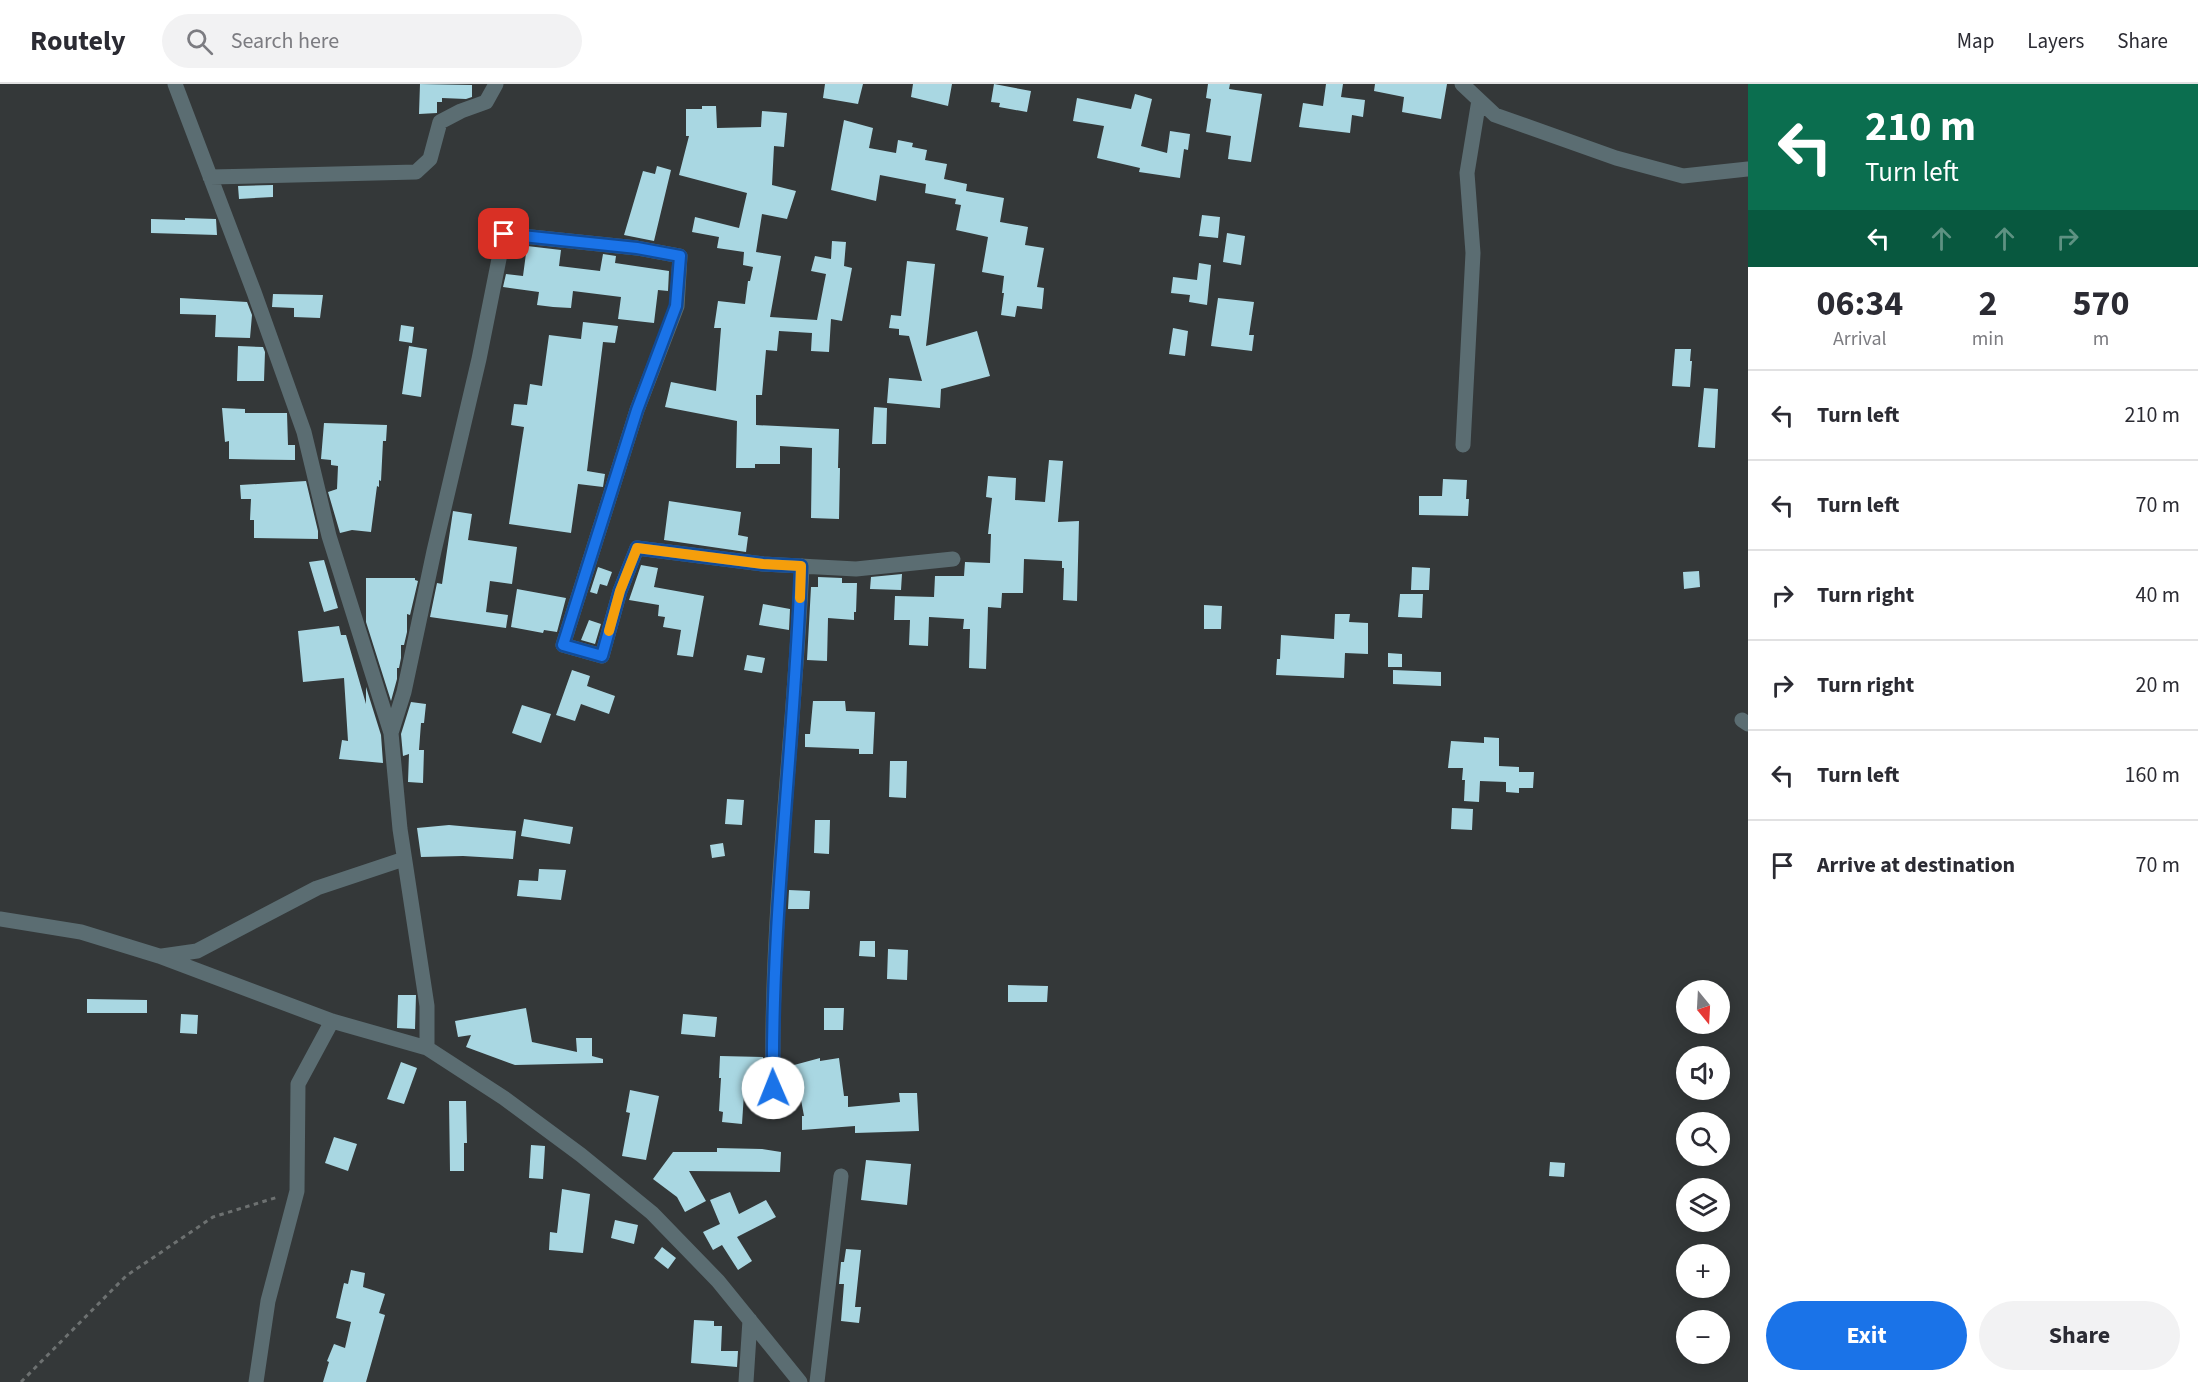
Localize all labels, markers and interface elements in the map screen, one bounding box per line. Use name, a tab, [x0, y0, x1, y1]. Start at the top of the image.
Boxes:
search box	[162, 14, 582, 68]
text: Routely	[30, 21, 126, 61]
icon: search	[183, 25, 216, 58]
text: Search here	[231, 25, 339, 57]
text: Map	[1957, 26, 1994, 56]
text: Layers	[2027, 26, 2084, 56]
text: Share	[2117, 26, 2168, 56]
text: 210 m	[1865, 97, 1976, 157]
icon: left	[1766, 108, 1844, 186]
text: Turn left	[1865, 153, 1959, 192]
pin	[478, 208, 529, 259]
icon: arrive	[487, 217, 520, 250]
icon: left	[1862, 222, 1895, 255]
icon: ahead	[1925, 222, 1958, 255]
icon: ahead	[1988, 222, 2021, 255]
icon: right	[2051, 222, 2084, 255]
text: 06:34	[1816, 278, 1903, 329]
text: 2	[1978, 278, 1997, 329]
text: 570	[2073, 278, 2130, 329]
text: Arrival	[1833, 325, 1887, 353]
text: min	[1972, 325, 2004, 353]
text: m	[2093, 325, 2109, 353]
icon: left	[1766, 399, 1799, 432]
text: Turn left	[1817, 399, 1899, 431]
text: 210 m	[2125, 399, 2180, 431]
icon: left	[1766, 489, 1799, 522]
text: Turn left	[1817, 489, 1899, 521]
text: 70 m	[2135, 489, 2180, 521]
icon: right	[1766, 579, 1799, 612]
text: Turn right	[1817, 579, 1914, 611]
text: 40 m	[2135, 579, 2180, 611]
icon: right	[1766, 669, 1799, 702]
text: Turn right	[1817, 669, 1914, 701]
text: 20 m	[2135, 669, 2180, 701]
icon: left	[1766, 759, 1799, 792]
text: Turn left	[1817, 759, 1899, 791]
text: 160 m	[2125, 759, 2180, 791]
icon: arrive	[1766, 849, 1799, 882]
text: Arrive at destination	[1817, 849, 2015, 881]
text: 70 m	[2135, 849, 2180, 881]
north arrow	[1676, 980, 1730, 1034]
map controls	[1676, 980, 1730, 1364]
button: sound	[1676, 1046, 1730, 1100]
position arrow	[741, 1056, 805, 1120]
button: search	[1676, 1112, 1730, 1166]
button: layers	[1676, 1178, 1730, 1232]
button: +	[1676, 1244, 1730, 1298]
button: Exit	[1766, 1301, 1967, 1370]
button: Share	[1979, 1301, 2180, 1370]
button: −	[1676, 1310, 1730, 1364]

